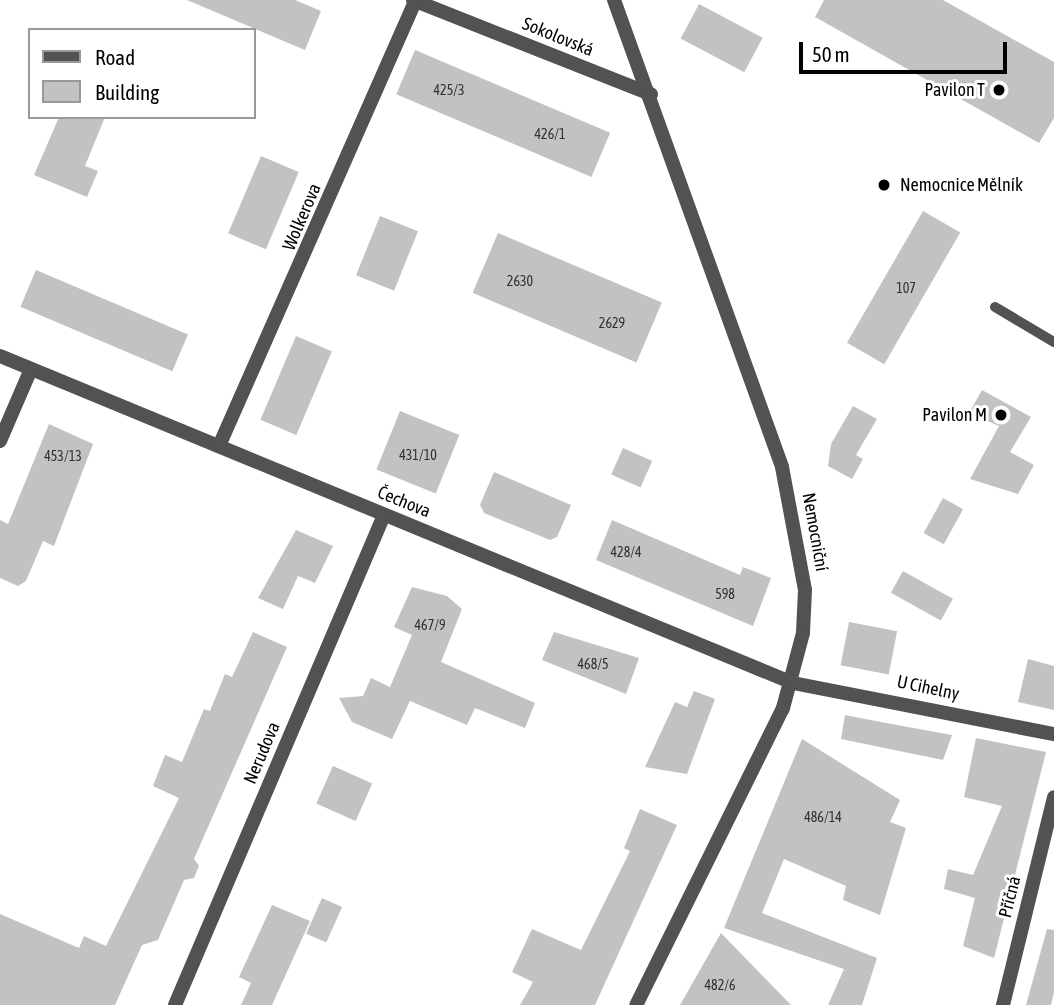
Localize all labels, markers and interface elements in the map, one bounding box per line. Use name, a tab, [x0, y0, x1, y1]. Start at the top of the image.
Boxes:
street label: Sokolovská	[519, 13, 597, 61]
legend	[28, 28, 256, 119]
scale bar	[802, 28, 1010, 72]
text: 50 m	[812, 42, 850, 66]
text: Road	[95, 45, 135, 69]
place label: Pavilon T	[924, 79, 985, 101]
text: Building	[95, 80, 159, 104]
house number: 425/3	[433, 82, 465, 98]
marker: Pavilon T	[991, 82, 1007, 98]
house number: 426/1	[534, 126, 566, 142]
place label: Nemocnice Mělník	[900, 174, 1023, 196]
marker: Nemocnice Mělník	[874, 175, 894, 195]
street label: Wolkerova	[278, 180, 326, 254]
house number: 2630	[507, 273, 533, 289]
house number: 107	[896, 280, 916, 296]
house number: 2629	[599, 315, 625, 331]
place label: Pavilon M	[922, 404, 987, 426]
marker: Pavilon M	[993, 407, 1009, 423]
house number: 431/10	[399, 447, 437, 463]
house number: 453/13	[44, 448, 82, 464]
street label: Čechova	[374, 482, 434, 522]
street label: Nemocniční	[797, 491, 833, 573]
house number: 428/4	[610, 544, 642, 560]
house number: 598	[715, 586, 735, 602]
house number: 467/9	[414, 617, 446, 633]
house number: 468/5	[577, 656, 609, 672]
street label: U Cihelny	[895, 671, 961, 705]
street label: Nerudova	[239, 719, 285, 787]
house number: 486/14	[804, 809, 842, 825]
street label: Příčná	[994, 874, 1026, 920]
house number: 482/6	[704, 977, 736, 993]

